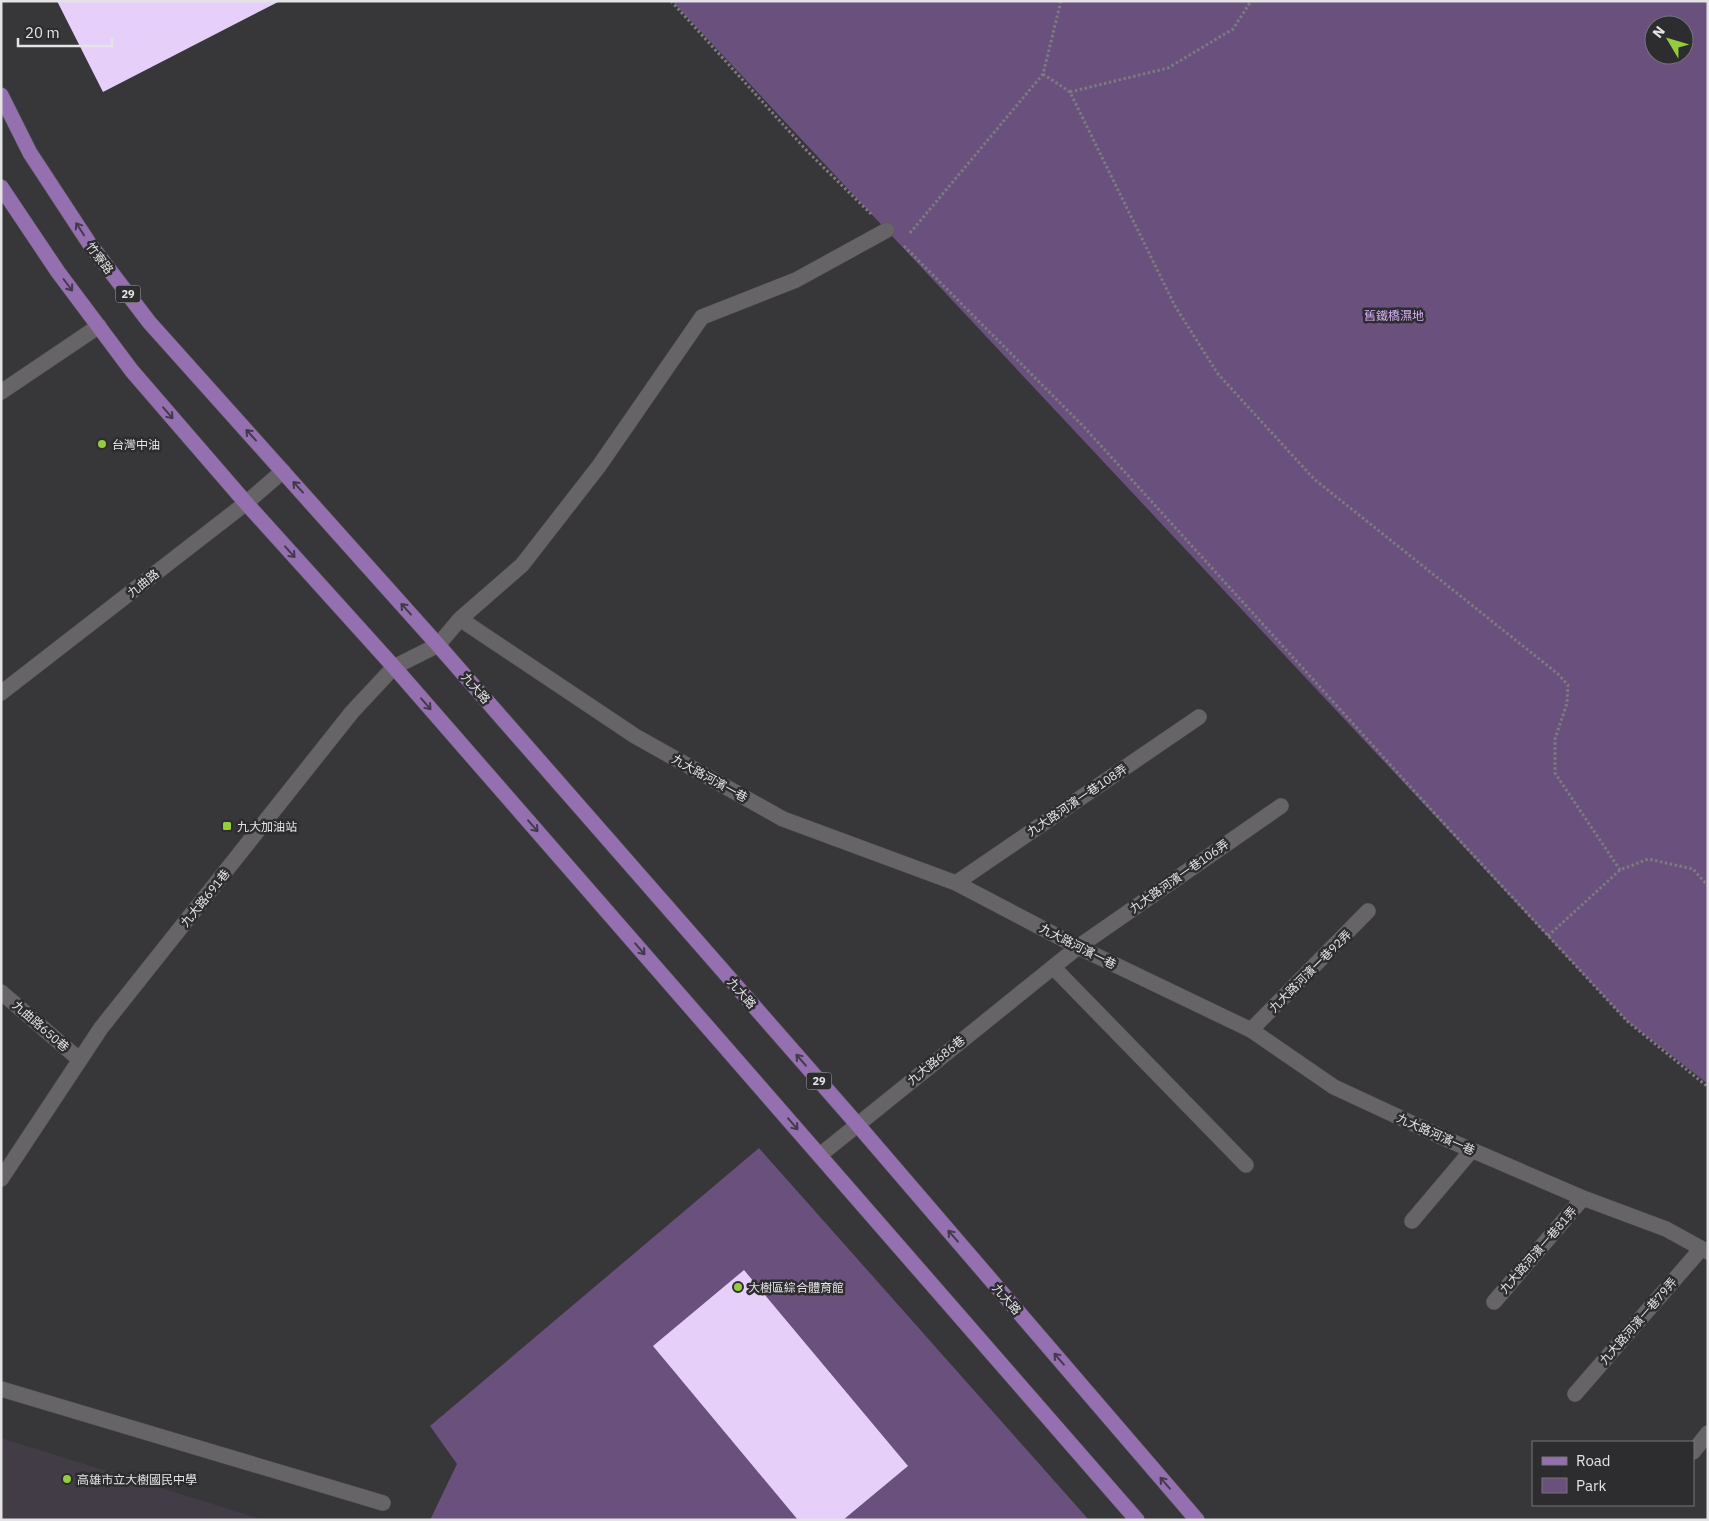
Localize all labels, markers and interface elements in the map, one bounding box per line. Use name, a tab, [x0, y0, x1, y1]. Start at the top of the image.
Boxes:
scale bar	[18, 15, 111, 47]
north arrow	[1644, 15, 1694, 65]
text: N	[1649, 22, 1669, 42]
text: 20 m	[25, 23, 60, 42]
one-way arrow	[74, 223, 84, 237]
street label: 竹寮路	[83, 239, 117, 277]
one-way arrow	[63, 278, 73, 292]
road number: 29	[116, 286, 140, 302]
park label: 舊鐵橋濕地	[1364, 308, 1424, 323]
one-way arrow	[163, 406, 174, 419]
one-way arrow	[245, 428, 257, 441]
place label: 台灣中油	[112, 437, 160, 452]
marker: 台灣中油	[96, 438, 108, 450]
one-way arrow	[293, 481, 304, 494]
one-way arrow	[285, 545, 296, 558]
street label: 九曲路	[124, 566, 162, 600]
one-way arrow	[400, 602, 411, 615]
street label: 九大路	[459, 669, 493, 707]
one-way arrow	[421, 697, 432, 710]
street label: 九大路河濱一巷	[670, 751, 750, 805]
street label: 九大路河濱一巷108弄	[1024, 761, 1130, 839]
place label: 九大加油站	[237, 819, 297, 834]
marker: 九大加油站	[221, 820, 233, 832]
one-way arrow	[528, 820, 539, 833]
street label: 九大路河濱一巷106弄	[1127, 836, 1231, 916]
street label: 九大路691巷	[177, 866, 233, 930]
street label: 九大路河濱一巷	[1037, 920, 1119, 972]
street label: 九大路河濱一巷92弄	[1266, 927, 1354, 1015]
one-way arrow	[635, 942, 646, 955]
street label: 九大路	[725, 974, 759, 1012]
street label: 九曲路650巷	[10, 998, 72, 1054]
street label: 九大路686巷	[904, 1032, 968, 1088]
one-way arrow	[795, 1054, 807, 1067]
road number: 29	[806, 1072, 832, 1090]
street label: 九大路河濱一巷	[1395, 1110, 1477, 1158]
one-way arrow	[788, 1117, 799, 1130]
street label: 九大路河濱一巷81弄	[1496, 1203, 1580, 1297]
one-way arrow	[947, 1230, 959, 1243]
street label: 九大路河濱一巷79弄	[1596, 1274, 1680, 1368]
place label: 大樹區綜合體育館	[748, 1280, 844, 1295]
street label: 九大路	[990, 1280, 1024, 1318]
marker: 大樹區綜合體育館	[732, 1281, 744, 1293]
one-way arrow	[1053, 1353, 1065, 1366]
legend	[1532, 1441, 1694, 1506]
text: Road	[1576, 1451, 1611, 1470]
place label: 高雄市立大樹國民中學	[77, 1472, 197, 1487]
marker: 高雄市立大樹國民中學	[61, 1473, 73, 1485]
one-way arrow	[1159, 1476, 1171, 1489]
text: Park	[1576, 1476, 1606, 1495]

